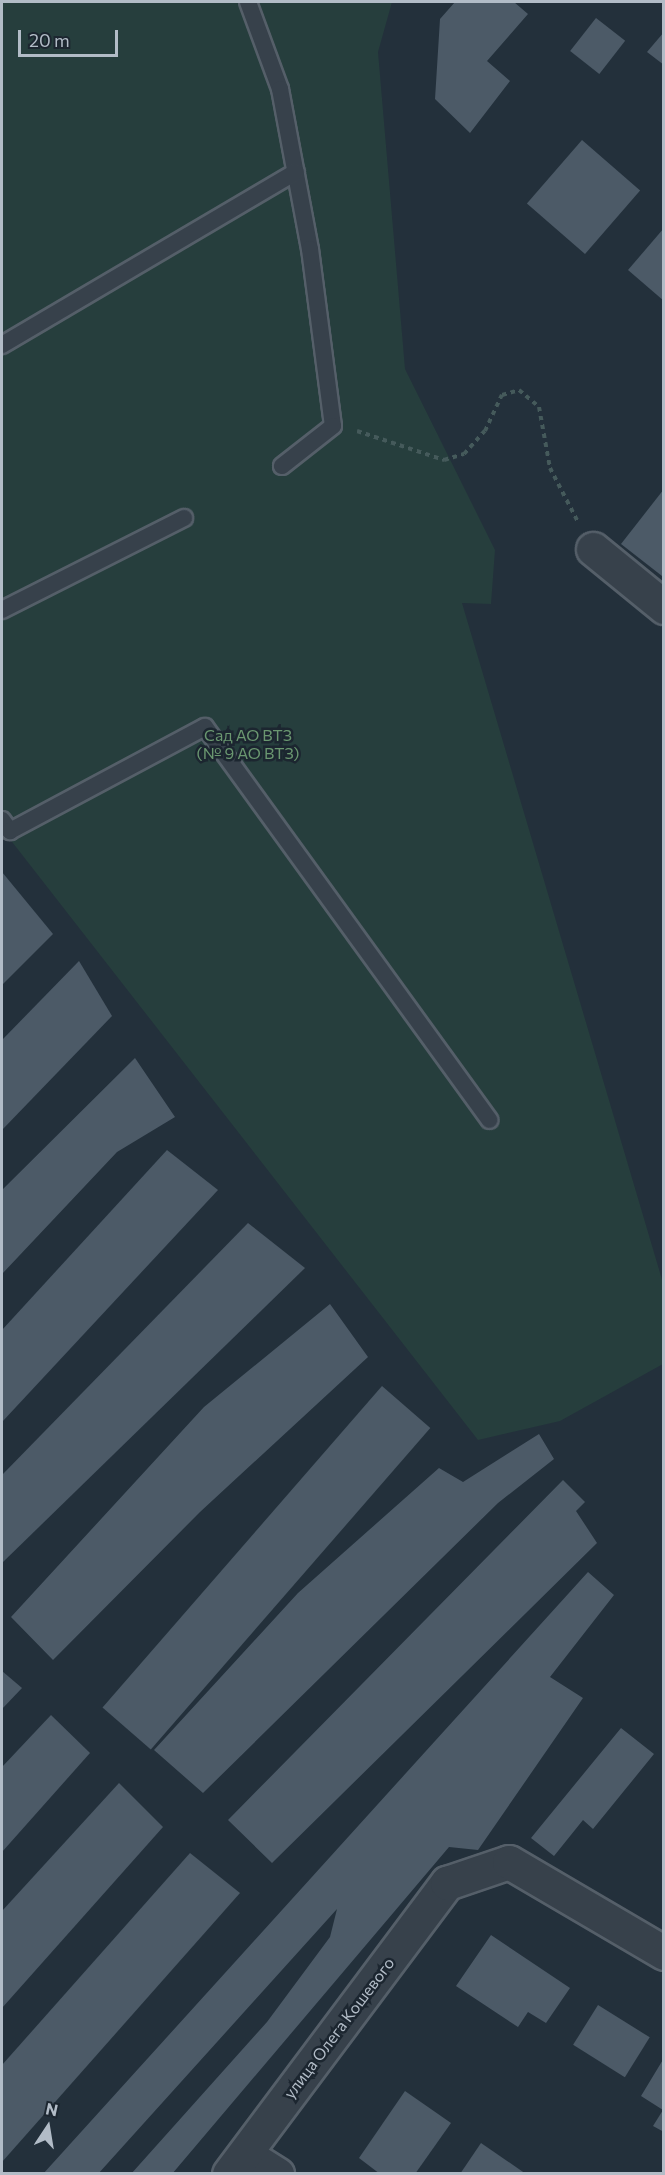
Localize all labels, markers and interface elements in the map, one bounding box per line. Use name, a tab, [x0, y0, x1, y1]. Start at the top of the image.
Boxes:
scale bar	[21, 18, 122, 56]
text: 20 m	[29, 29, 70, 51]
park label: Сад АО ВТЗ (№ 9 АО ВТЗ)	[197, 725, 299, 763]
street label: улица Олега Кошевого	[280, 1954, 398, 2102]
north arrow	[18, 2097, 78, 2157]
text: N	[44, 2098, 60, 2119]

